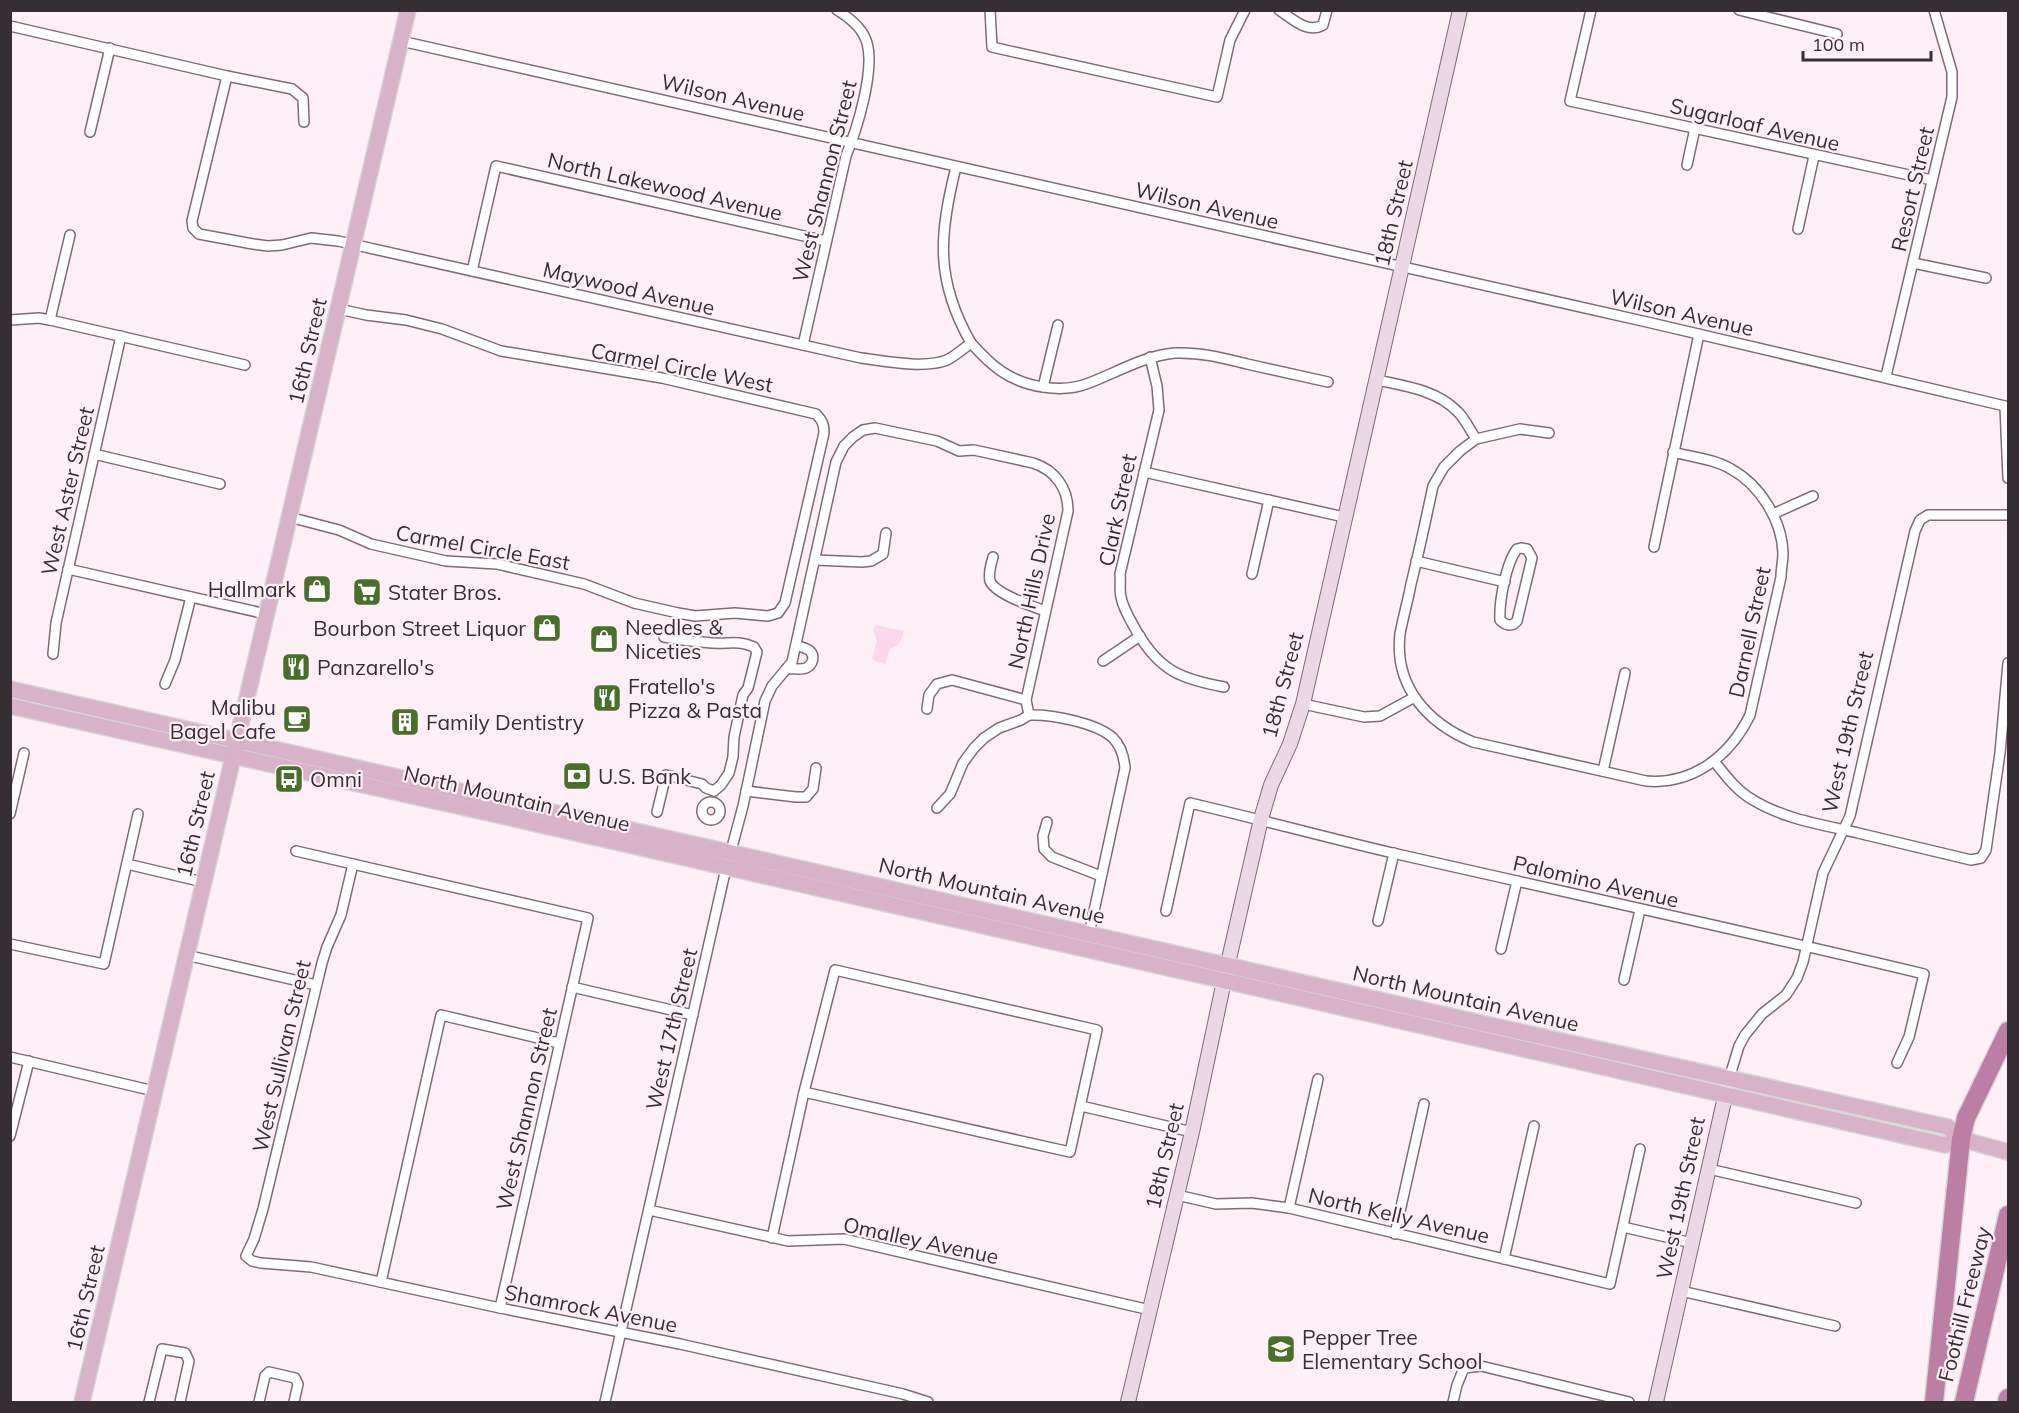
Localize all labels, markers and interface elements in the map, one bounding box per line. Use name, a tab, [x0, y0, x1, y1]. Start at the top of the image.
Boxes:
scale bar	[1803, 24, 1930, 62]
text: 100 m	[1812, 33, 1865, 56]
street label: Wilson Avenue	[659, 68, 807, 126]
street label: West Shannon Street	[786, 77, 862, 285]
street label: Sugarloaf Avenue	[1668, 92, 1842, 156]
street label: Resort Street	[1885, 124, 1939, 254]
street label: North Lakewood Avenue	[545, 146, 785, 226]
street label: 18th Street	[1368, 157, 1418, 269]
street label: Wilson Avenue	[1133, 176, 1281, 234]
street label: Maywood Avenue	[541, 256, 717, 320]
street label: Wilson Avenue	[1608, 283, 1756, 341]
street label: 16th Street	[282, 295, 332, 407]
street label: Carmel Circle West	[589, 337, 775, 397]
street label: West Aster Street	[35, 404, 99, 578]
street label: Clark Street	[1092, 452, 1142, 568]
street label: North Hills Drive	[1002, 511, 1060, 671]
street label: Carmel Circle East	[394, 519, 572, 575]
street label: Darnell Street	[1722, 564, 1776, 700]
shop icon: Hallmark	[301, 573, 333, 605]
place label: Hallmark	[208, 576, 296, 602]
supermarket icon: Stater Bros.	[351, 576, 383, 608]
place label: Stater Bros.	[388, 579, 502, 605]
shop icon: Bourbon Street Liquor	[531, 612, 563, 644]
place label: Needles & Niceties	[625, 614, 723, 664]
place label: Bourbon Street Liquor	[313, 615, 526, 641]
shop icon: Needles & Niceties	[588, 623, 620, 655]
street label: 18th Street	[1255, 629, 1309, 741]
street label: West 19th Street	[1816, 649, 1878, 815]
restaurant icon: Panzarello's	[280, 651, 312, 683]
place label: Panzarello's	[317, 654, 434, 680]
place label: Fratello's Pizza & Pasta	[628, 673, 762, 723]
restaurant icon: Fratello's Pizza & Pasta	[591, 682, 623, 714]
place label: Malibu Bagel Cafe	[170, 694, 276, 744]
cafe icon: Malibu Bagel Cafe	[281, 703, 313, 735]
building icon: Family Dentistry	[389, 706, 421, 738]
place label: Family Dentistry	[426, 709, 584, 735]
street label: North Mountain Avenue	[401, 759, 633, 837]
bank icon: U.S. Bank	[561, 760, 593, 792]
bus stop icon: Omni	[273, 763, 305, 795]
place label: U.S. Bank	[598, 763, 691, 789]
place label: Omni	[310, 766, 362, 792]
street label: 16th Street	[170, 768, 220, 880]
street label: Palomino Avenue	[1511, 849, 1681, 913]
street label: North Mountain Avenue	[876, 851, 1108, 929]
street label: West 17th Street	[640, 946, 702, 1112]
street label: West Sullivan Street	[246, 957, 316, 1155]
street label: North Mountain Avenue	[1350, 959, 1582, 1037]
street label: West Shannon Street	[490, 1005, 562, 1213]
street label: 18th Street	[1139, 1100, 1189, 1212]
street label: West 19th Street	[1650, 1115, 1710, 1281]
street label: North Kelly Avenue	[1306, 1181, 1492, 1249]
street label: Omalley Avenue	[841, 1211, 1001, 1269]
street label: Foothill Freeway	[1932, 1224, 1996, 1384]
street label: 16th Street	[60, 1242, 110, 1354]
street label: Shamrock Avenue	[502, 1278, 680, 1338]
place label: Pepper Tree Elementary School	[1302, 1324, 1483, 1374]
school or university icon: Pepper Tree Elementary School	[1265, 1333, 1297, 1365]

